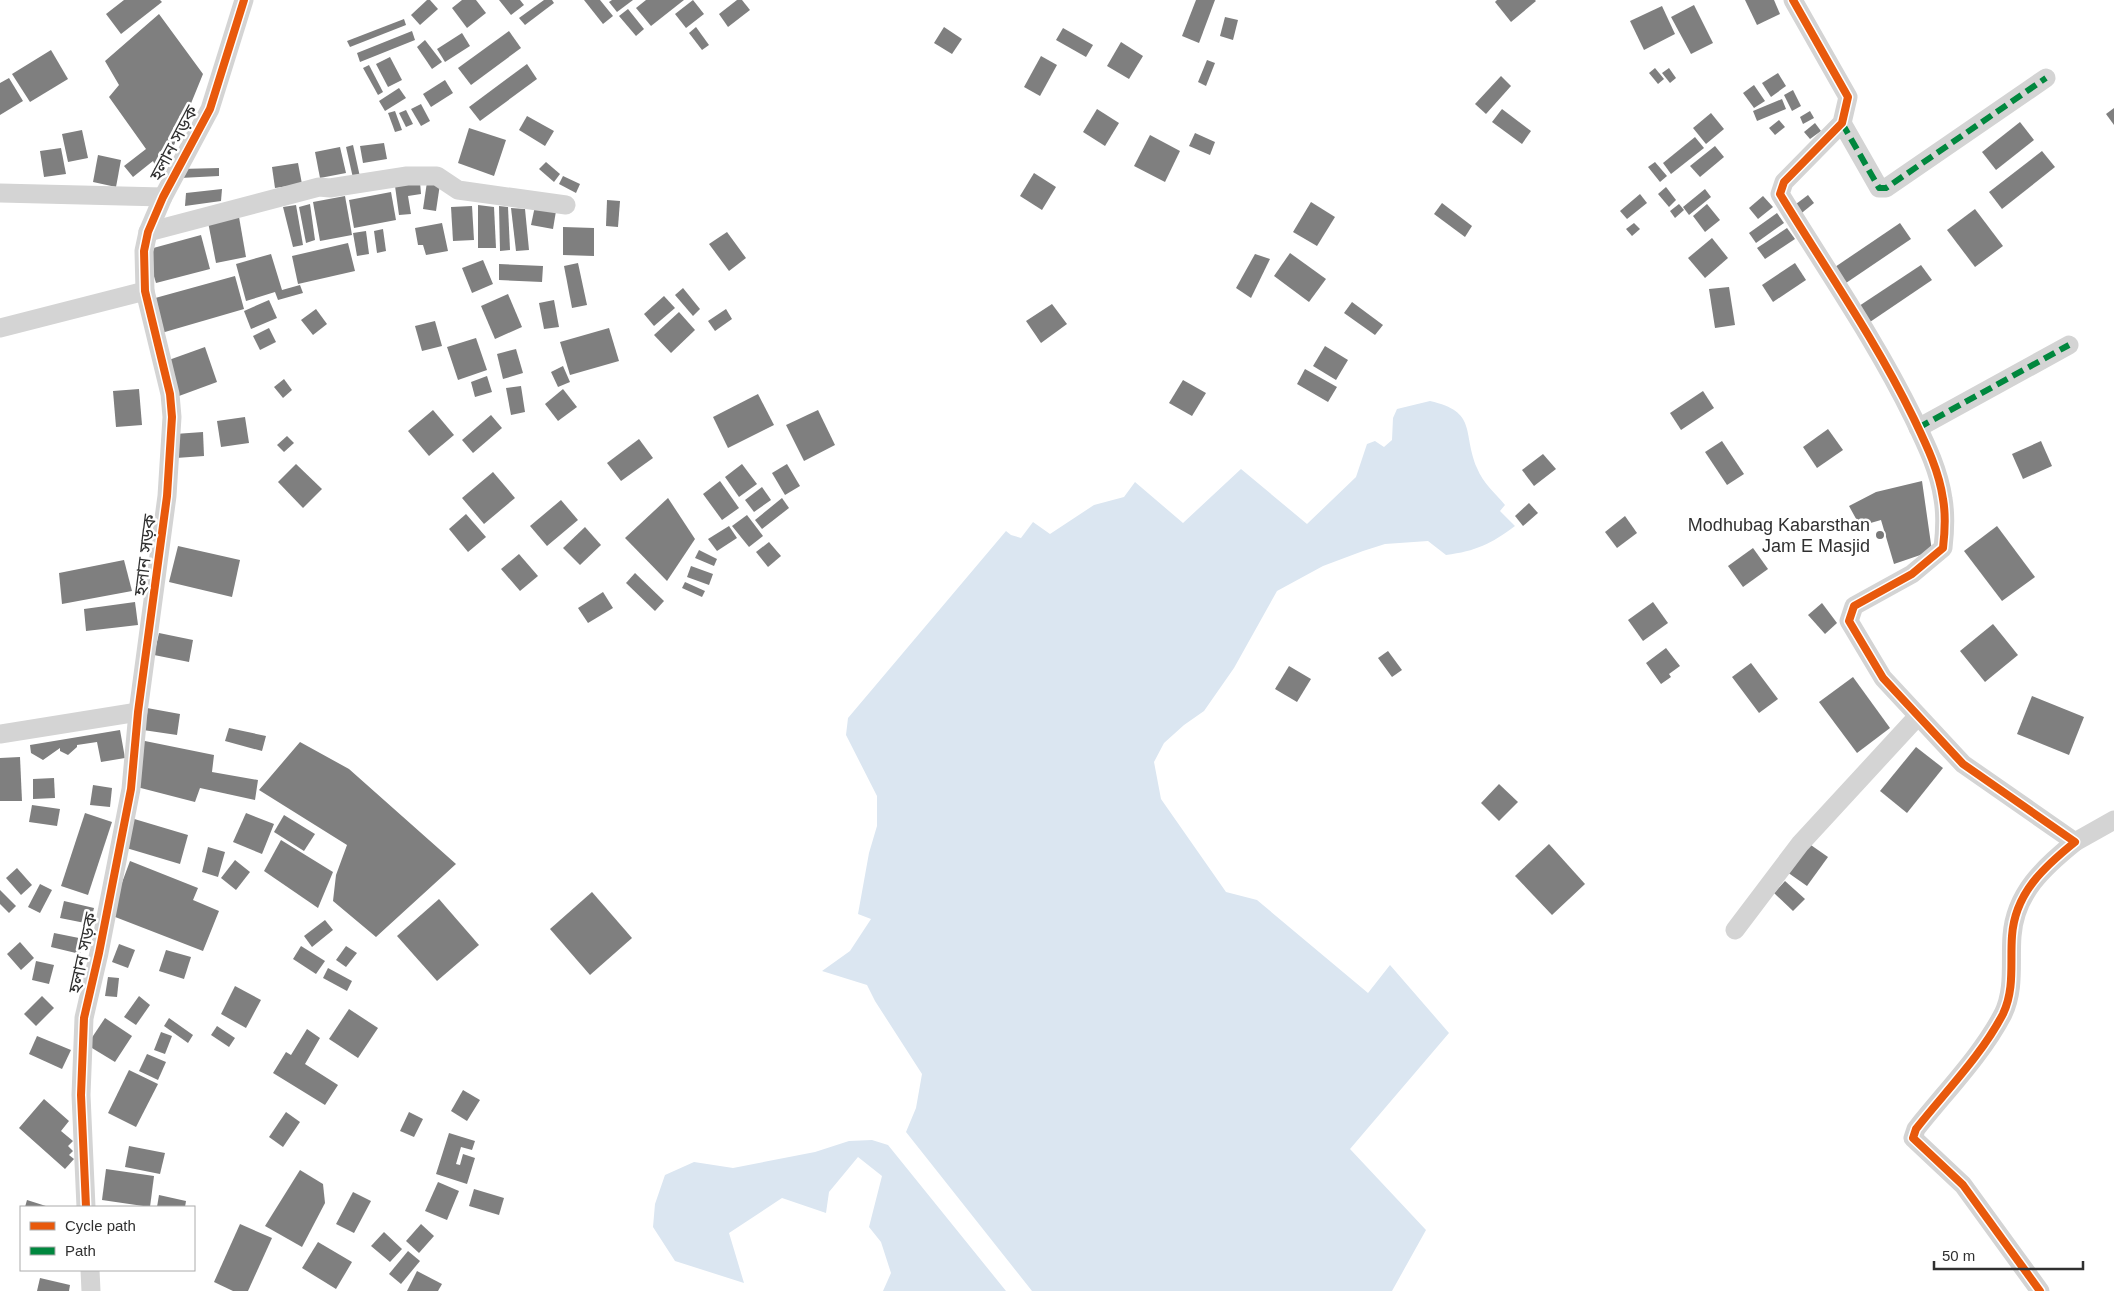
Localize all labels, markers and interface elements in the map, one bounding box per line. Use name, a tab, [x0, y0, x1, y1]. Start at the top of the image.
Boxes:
street label: হলান সড়ক	[145, 102, 202, 185]
street label: হলান সড়ক	[130, 513, 160, 598]
place label: Modhubag Kabarsthan Jam E Masjid	[1688, 515, 1870, 556]
marker: Modhubag Kabarsthan Jam E Masjid	[1874, 529, 1886, 541]
street label: হলান সড়ক	[64, 910, 101, 996]
legend	[20, 1206, 195, 1271]
text: Cycle path	[65, 1217, 136, 1234]
scale bar	[1934, 1238, 2083, 1270]
text: Path	[65, 1242, 96, 1259]
text: 50 m	[1942, 1247, 1975, 1264]

